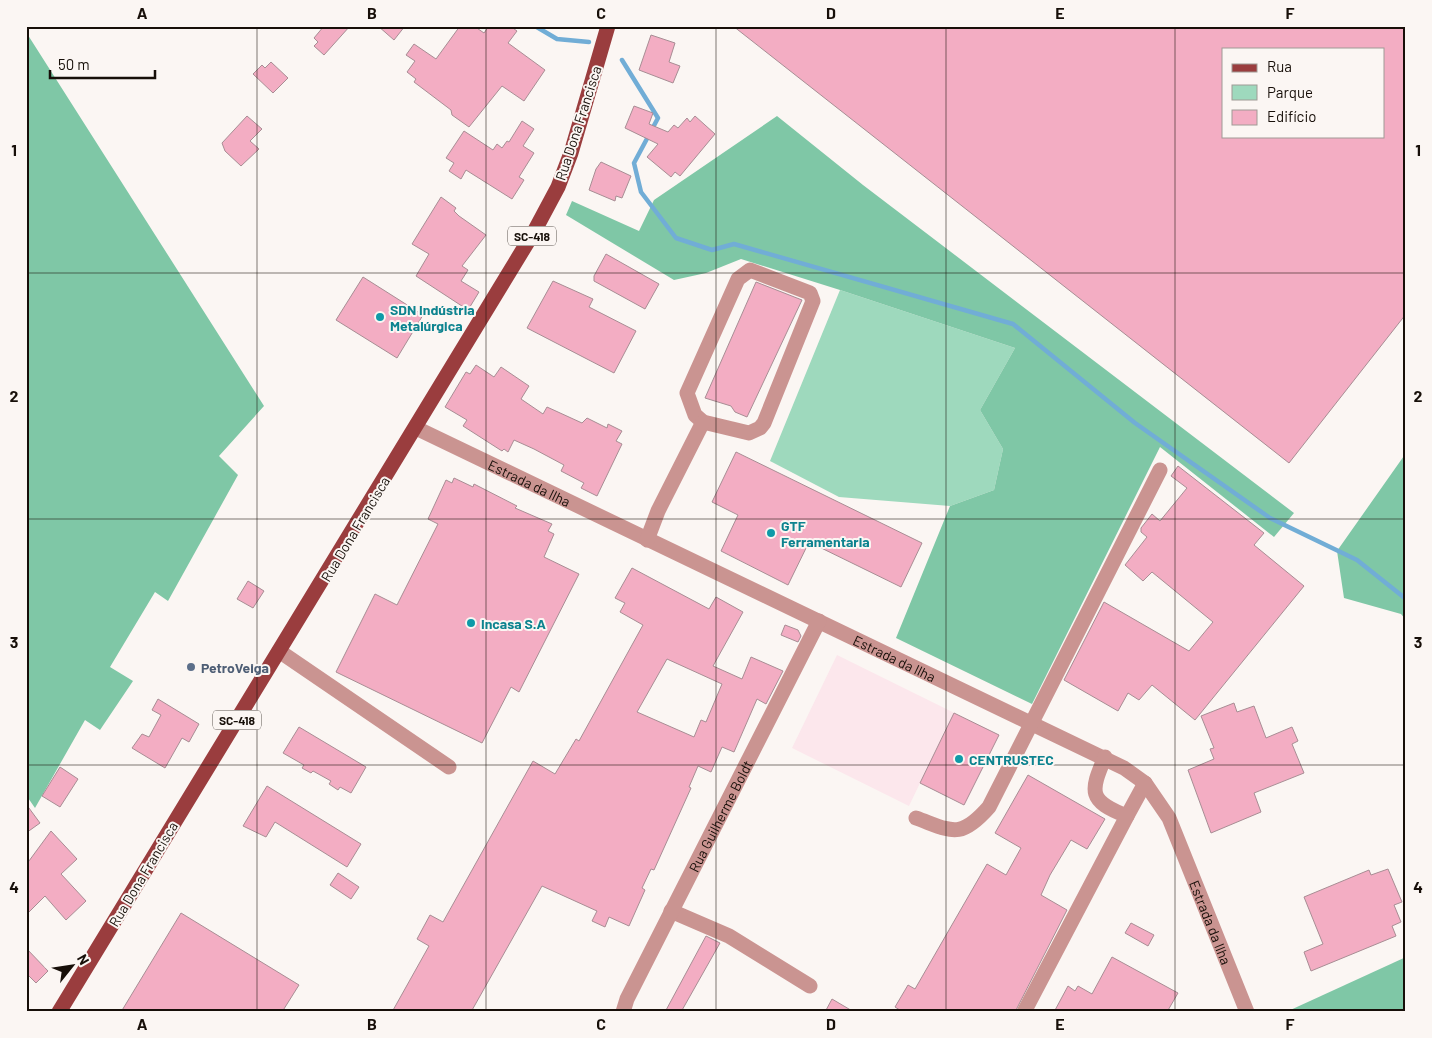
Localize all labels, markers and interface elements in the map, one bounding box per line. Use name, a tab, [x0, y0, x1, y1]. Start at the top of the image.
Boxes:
text: A	[137, 3, 148, 22]
text: B	[367, 3, 377, 22]
text: C	[596, 3, 606, 22]
text: D	[826, 3, 836, 22]
text: E	[1055, 3, 1065, 22]
text: F	[1286, 3, 1295, 22]
scale bar	[50, 48, 155, 80]
legend	[1222, 48, 1384, 138]
text: 50 m	[58, 55, 90, 73]
text: Rua	[1267, 57, 1292, 75]
street label: Rua Dona Francisca	[551, 64, 605, 182]
text: Parque	[1267, 83, 1313, 101]
text: Edifício	[1267, 107, 1316, 125]
text: 1	[11, 140, 17, 159]
text: 1	[1415, 140, 1421, 159]
road number: SC-418	[508, 227, 556, 246]
place label: SDN Indústria Metalúrgica	[390, 301, 475, 334]
marker: SDN Indústria Metalúrgica	[374, 311, 386, 323]
text: 2	[10, 386, 19, 405]
text: 2	[1414, 386, 1423, 405]
street label: Estrada da Ilha	[486, 456, 574, 510]
street label: Rua Dona Francisca	[317, 474, 393, 584]
place label: GTF Ferramentaria	[781, 517, 870, 550]
marker: GTF Ferramentaria	[765, 527, 777, 539]
place label: Incasa S.A	[481, 615, 546, 632]
marker: Incasa S.A	[465, 617, 477, 629]
street label: Estrada da Ilha	[851, 631, 939, 685]
text: 3	[10, 632, 18, 651]
text: 3	[1414, 632, 1422, 651]
place label: PetroVeiga	[201, 659, 269, 676]
marker: PetroVeiga	[185, 661, 197, 673]
road number: SC-418	[213, 710, 261, 730]
place label: CENTRUSTEC	[969, 751, 1054, 768]
marker: CENTRUSTEC	[953, 753, 965, 765]
street label: Rua Guilherme Boldt	[685, 757, 755, 875]
street label: Rua Dona Francisca	[105, 819, 181, 929]
text: 4	[9, 877, 19, 896]
text: 4	[1413, 877, 1423, 896]
street label: Estrada da Ilha	[1186, 878, 1235, 967]
north arrow	[48, 940, 98, 990]
text: N	[74, 951, 93, 968]
text: A	[137, 1014, 148, 1033]
text: B	[367, 1014, 377, 1033]
text: C	[596, 1014, 606, 1033]
text: D	[826, 1014, 836, 1033]
text: E	[1055, 1014, 1065, 1033]
text: F	[1286, 1014, 1295, 1033]

